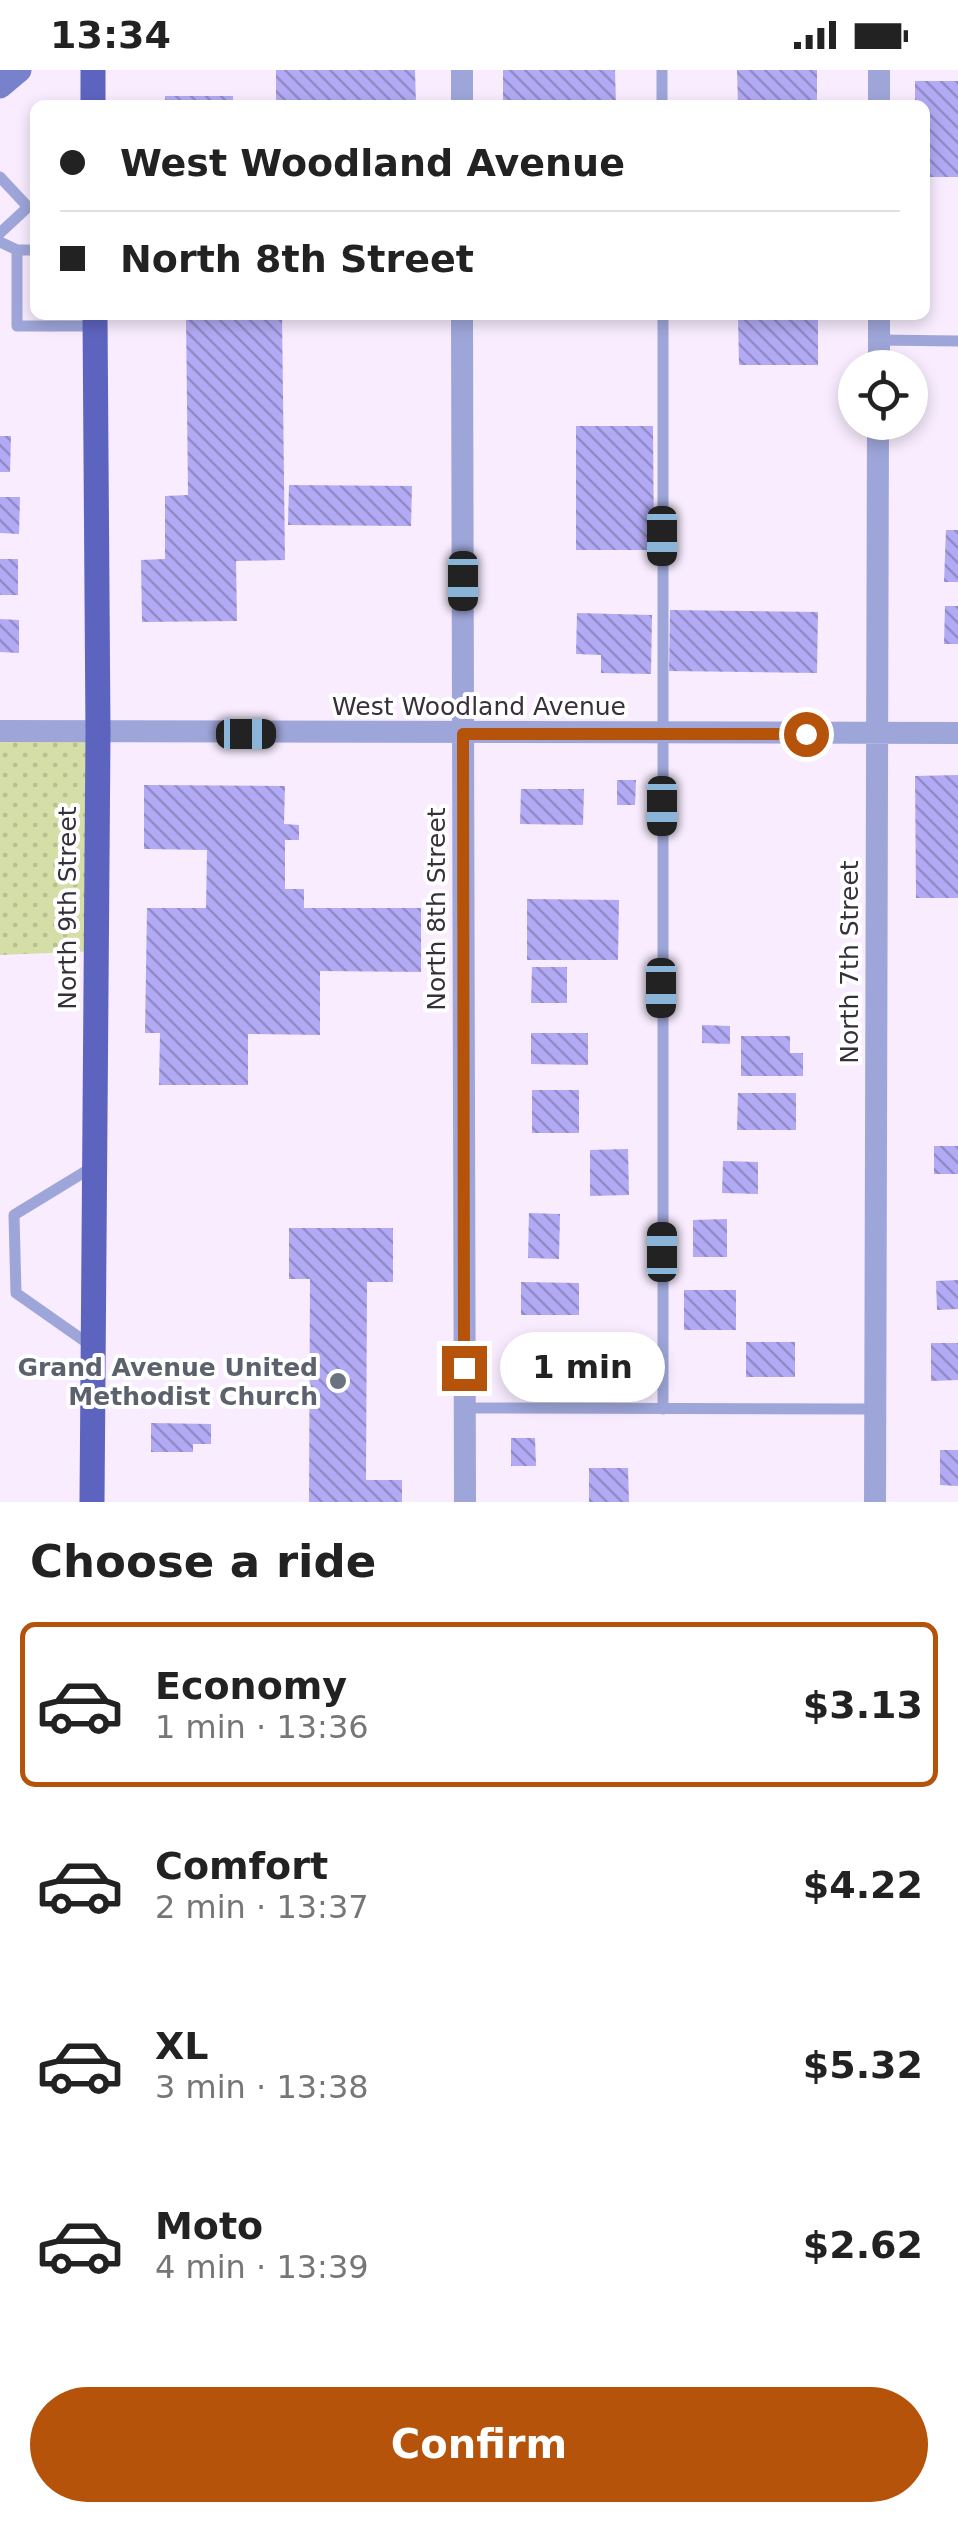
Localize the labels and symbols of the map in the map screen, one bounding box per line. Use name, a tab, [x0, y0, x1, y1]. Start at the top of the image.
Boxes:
car	[647, 506, 677, 566]
car	[448, 551, 478, 611]
street label: West Woodland Avenue	[332, 692, 626, 721]
route start	[784, 712, 829, 757]
car	[216, 719, 276, 749]
car	[647, 776, 677, 836]
street label: North 9th Street	[53, 806, 82, 1010]
street label: North 8th Street	[422, 807, 451, 1011]
street label: North 7th Street	[835, 860, 864, 1064]
car	[646, 958, 676, 1018]
car	[647, 1222, 677, 1282]
callout: 1 min	[499, 1333, 664, 1403]
route end	[442, 1346, 487, 1391]
place label: Grand Avenue United Methodist Church	[17, 1353, 318, 1411]
marker: Grand Avenue United Methodist Church	[327, 1370, 349, 1392]

